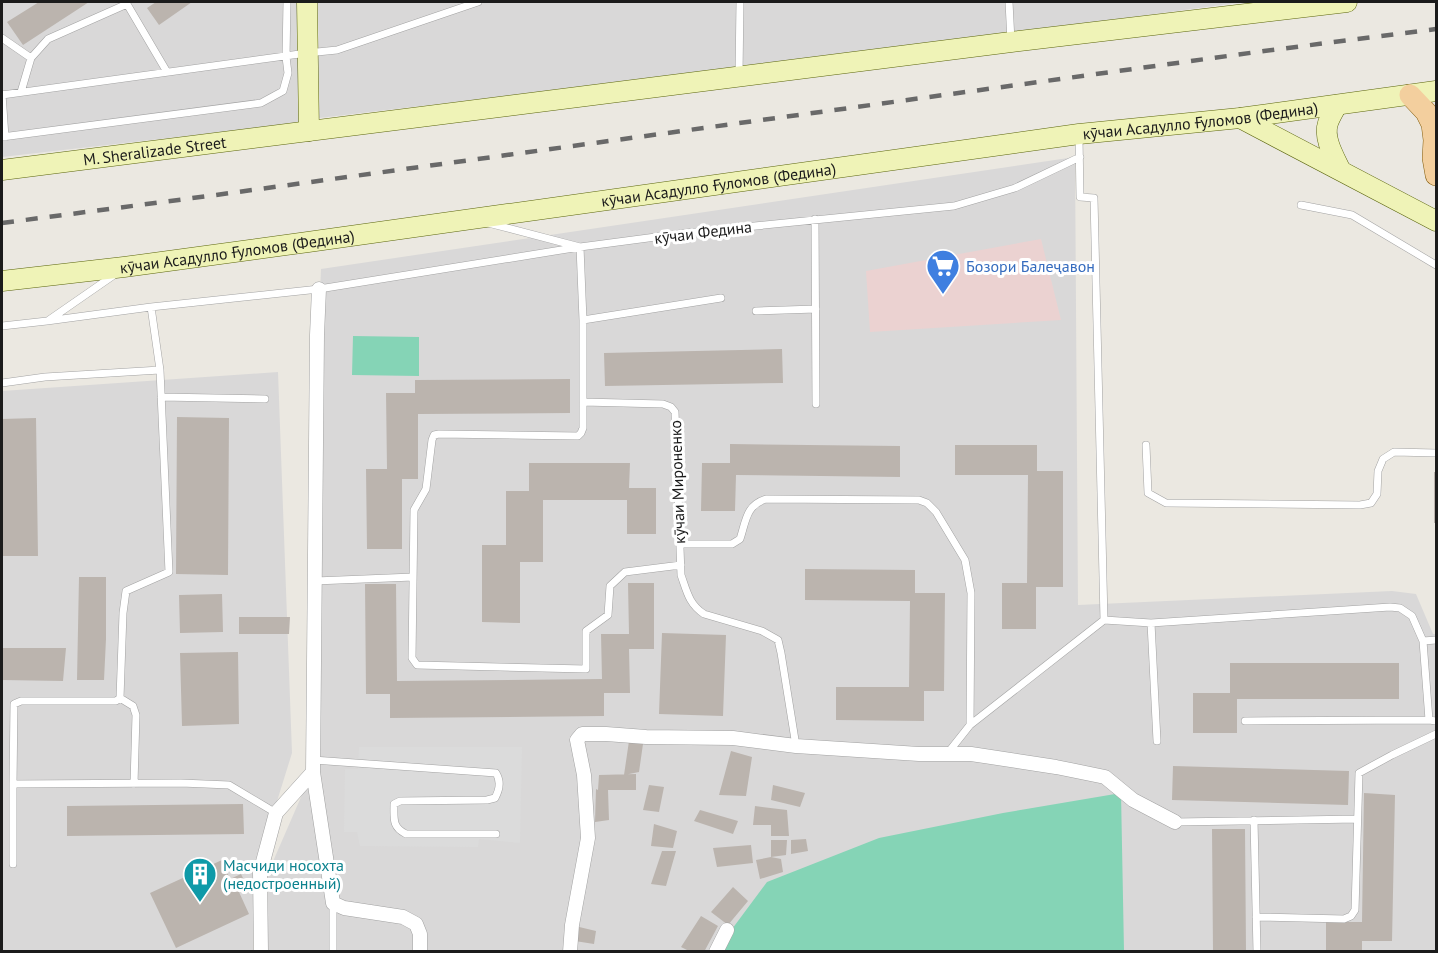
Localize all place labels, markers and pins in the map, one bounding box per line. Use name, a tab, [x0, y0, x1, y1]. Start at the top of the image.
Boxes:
supermarket icon: Бозори Балеҷавон	[925, 248, 961, 295]
place label: Бозори Балеҷавон	[966, 256, 1095, 276]
place label: Масчиди носохта (недостроенный)	[223, 855, 344, 893]
building icon: Масчиди носохта (недостроенный)	[182, 856, 218, 903]

